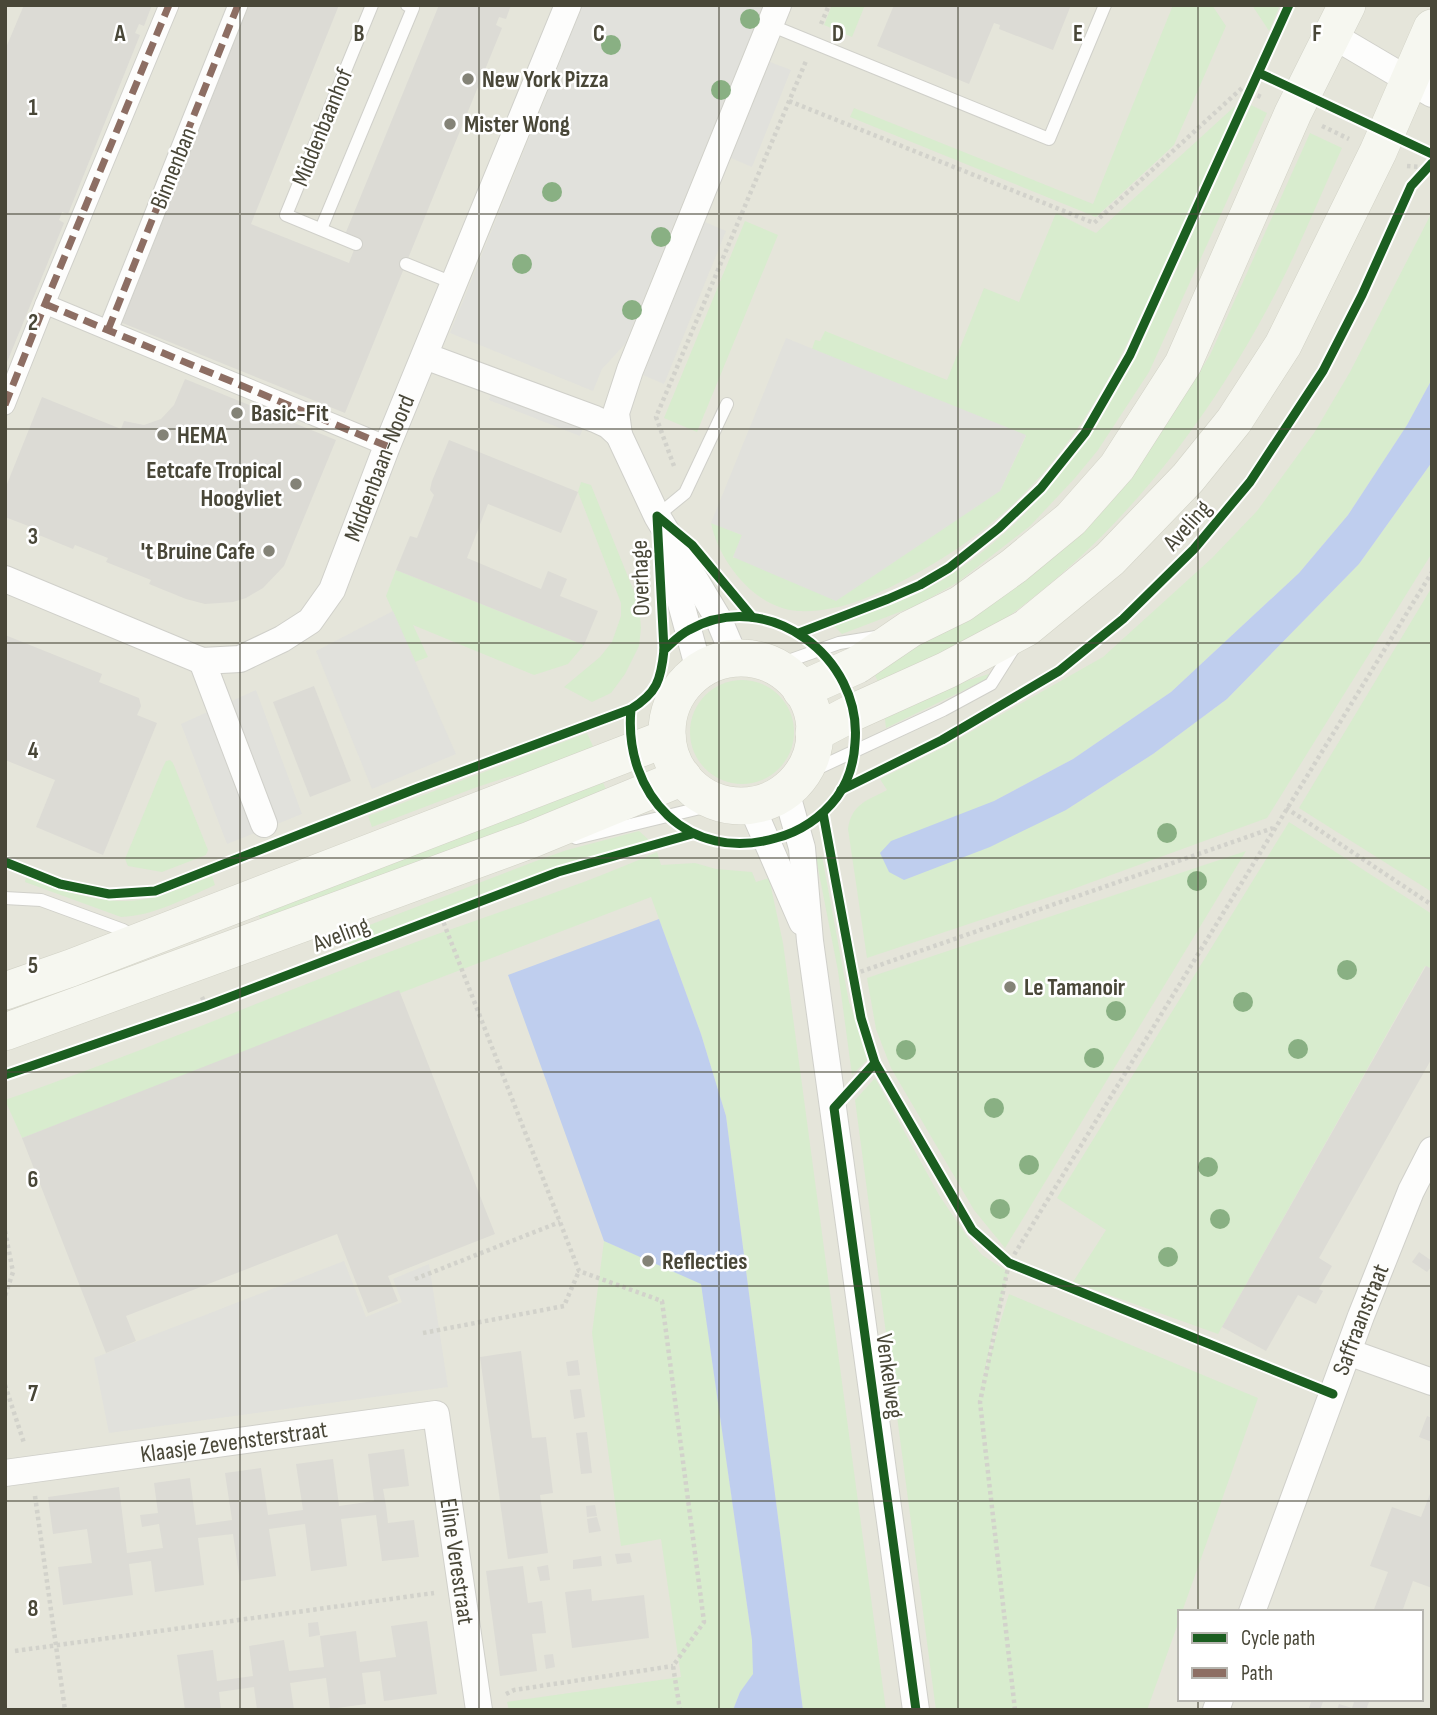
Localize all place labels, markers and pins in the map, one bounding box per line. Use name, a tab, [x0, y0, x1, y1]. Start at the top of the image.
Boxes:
place label: New York Pizza	[482, 65, 609, 94]
marker: New York Pizza	[460, 71, 476, 87]
place label: Mister Wong	[464, 110, 570, 139]
marker: Mister Wong	[442, 116, 458, 132]
place label: Basic-Fit	[251, 399, 329, 428]
marker: Basic-Fit	[229, 405, 245, 421]
place label: HEMA	[177, 421, 227, 450]
marker: HEMA	[155, 427, 171, 443]
place label: Eetcafe Tropical Hoogvliet	[146, 456, 282, 513]
marker: Eetcafe Tropical Hoogvliet	[288, 476, 304, 492]
place label: 't Bruine Cafe	[141, 537, 255, 566]
marker: 't Bruine Cafe	[261, 543, 277, 559]
place label: Le Tamanoir	[1024, 973, 1126, 1002]
marker: Le Tamanoir	[1002, 979, 1018, 995]
place label: Reflecties	[662, 1247, 748, 1276]
marker: Reflecties	[640, 1253, 656, 1269]

